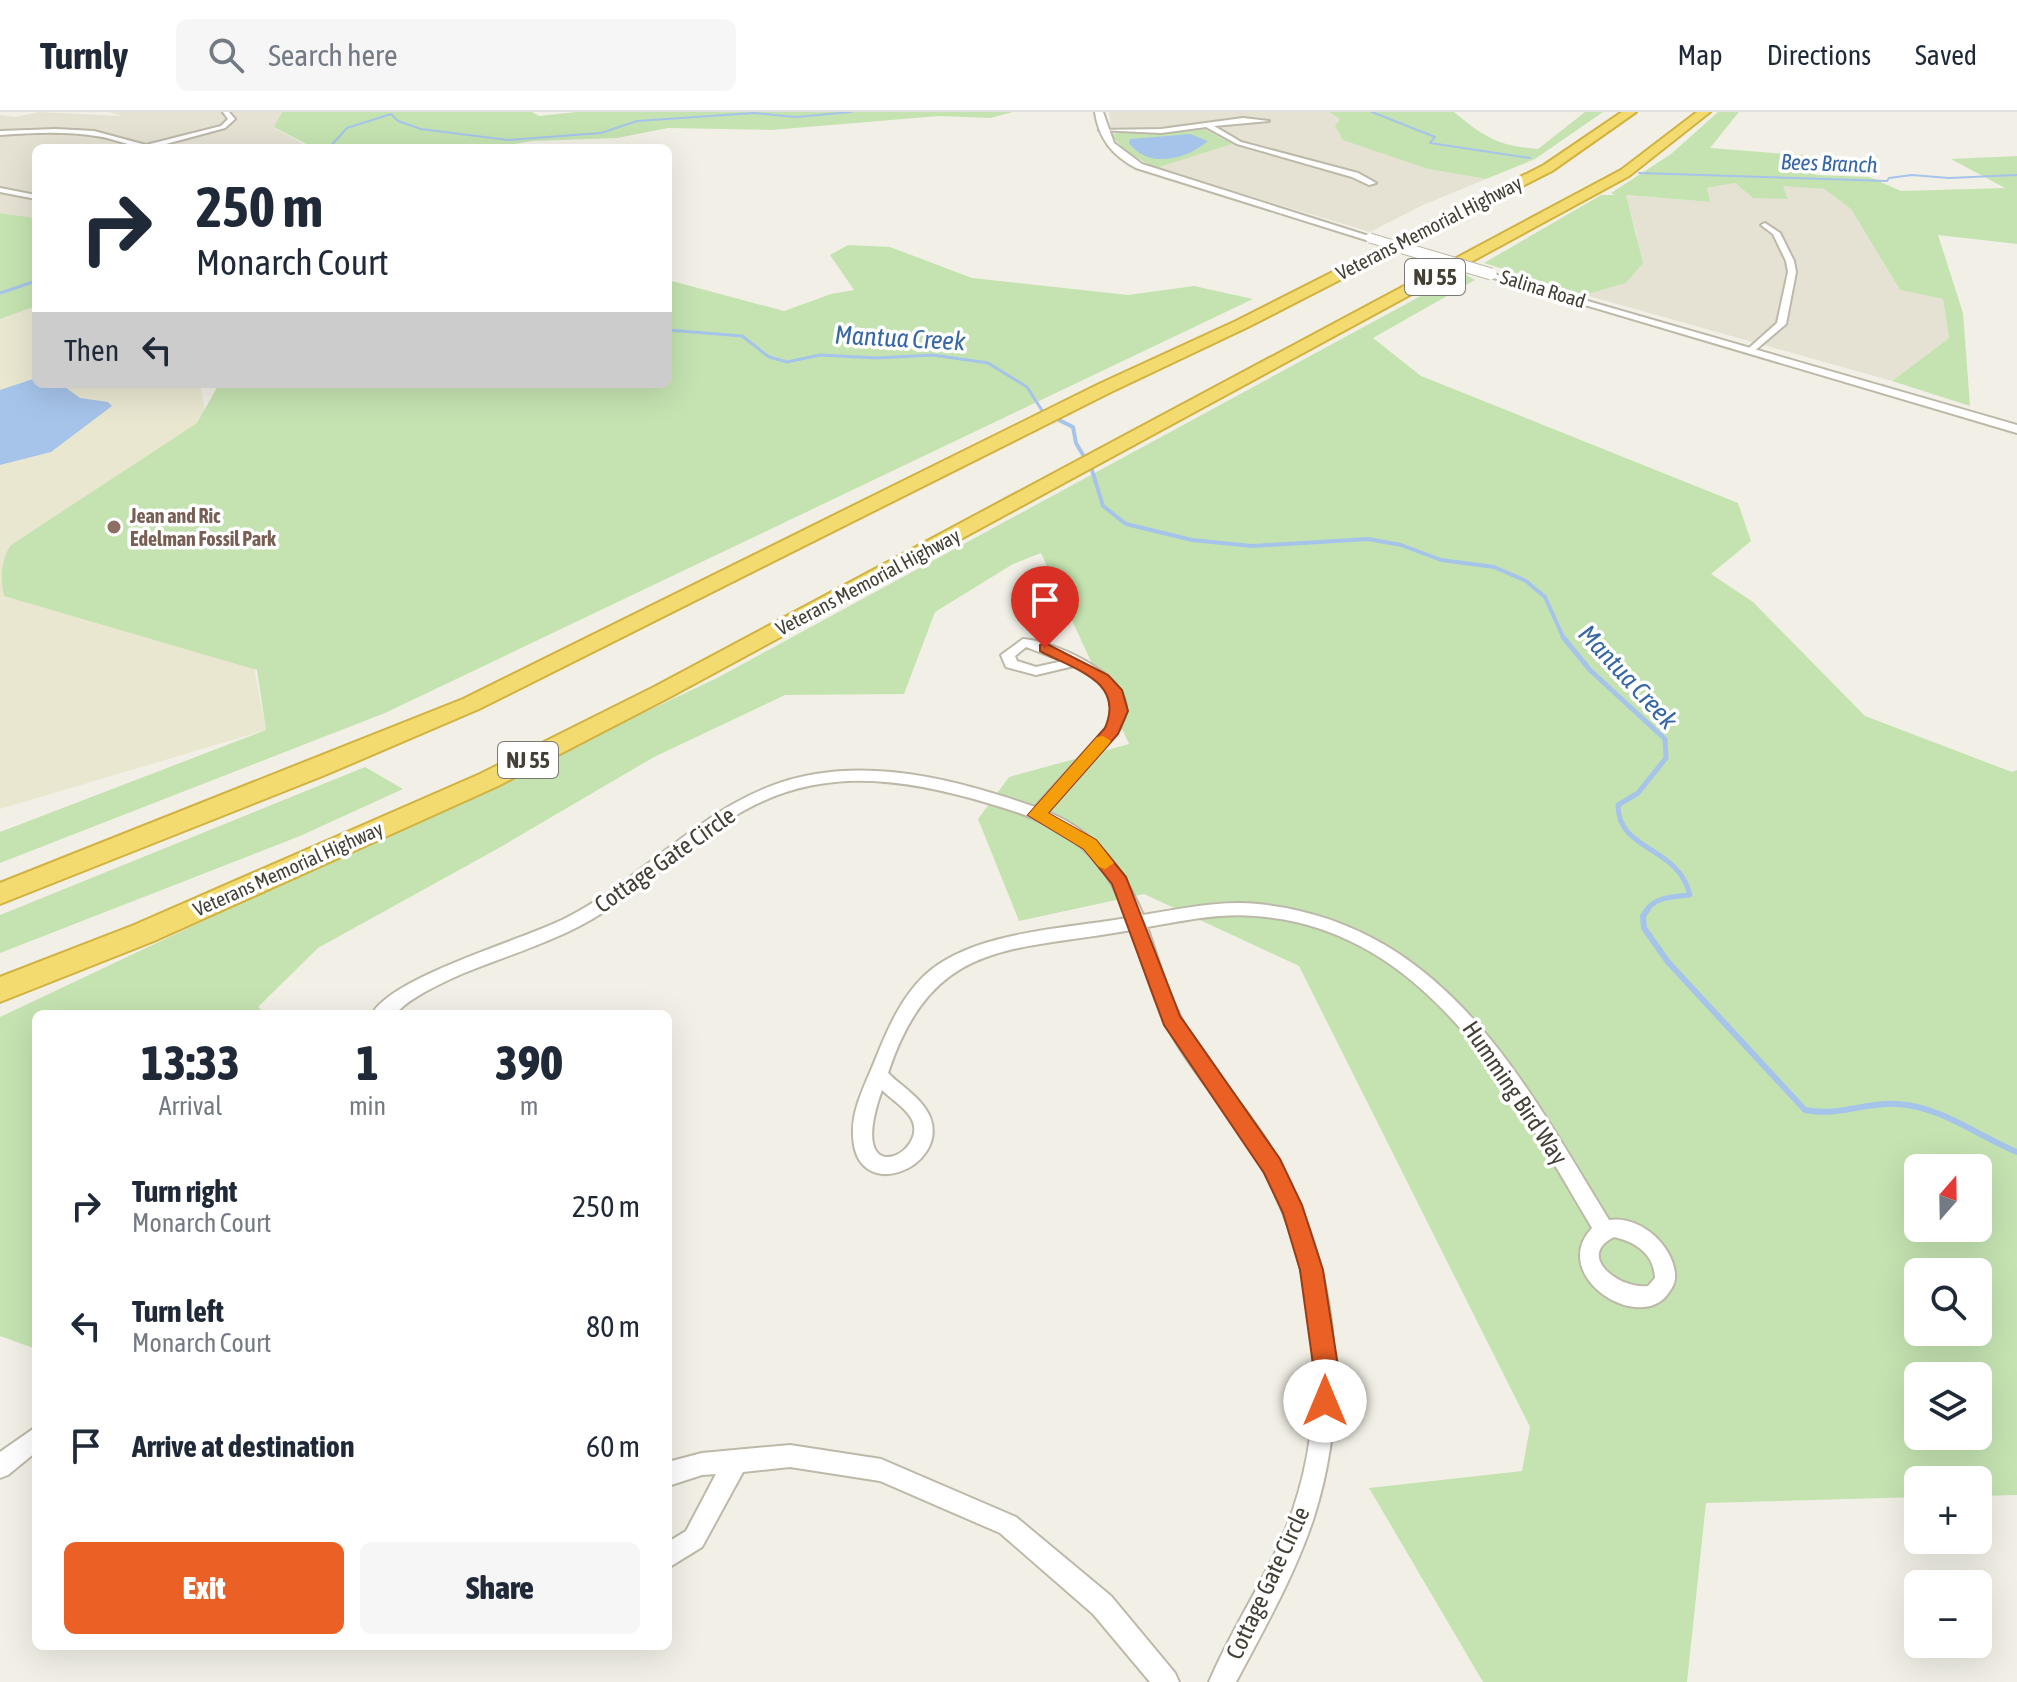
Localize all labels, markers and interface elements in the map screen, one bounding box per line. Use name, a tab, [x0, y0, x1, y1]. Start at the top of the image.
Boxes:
search box	[176, 19, 736, 91]
icon: search	[204, 33, 248, 77]
text: Turnly	[40, 34, 128, 77]
text: Search here	[268, 38, 398, 72]
text: Map	[1678, 39, 1723, 71]
text: Directions	[1767, 39, 1871, 71]
text: Saved	[1915, 39, 1977, 71]
water label: Bees Branch	[1780, 148, 1878, 178]
street label: Veterans Memorial Highway	[1332, 171, 1525, 284]
text: 250 m	[196, 175, 323, 239]
icon: right	[64, 176, 168, 280]
text: Monarch Court	[196, 241, 389, 283]
road number: NJ 55	[1405, 259, 1465, 295]
street label: Salina Road	[1498, 265, 1588, 312]
water label: Mantua Creek	[834, 320, 967, 356]
icon: left	[135, 328, 179, 372]
text: Then	[64, 333, 119, 367]
place label: Jean and Ric Edelman Fossil Park	[129, 504, 276, 550]
marker: Jean and Ric Edelman Fossil Park	[105, 518, 123, 536]
street label: Veterans Memorial Highway	[772, 523, 964, 640]
pin	[1011, 566, 1079, 648]
icon: arrive	[1023, 578, 1067, 622]
water label: Mantua Creek	[1572, 619, 1684, 736]
road number: NJ 55	[498, 742, 558, 778]
street label: Cottage Gate Circle	[589, 801, 740, 918]
street label: Veterans Memorial Highway	[189, 816, 386, 921]
street label: Humming Bird Way	[1457, 1016, 1573, 1170]
text: 13:33	[141, 1035, 240, 1090]
text: 1	[356, 1035, 379, 1090]
text: 390	[495, 1035, 563, 1090]
text: Arrival	[159, 1091, 222, 1121]
text: min	[349, 1091, 386, 1121]
text: m	[520, 1091, 538, 1121]
north arrow	[1904, 1154, 1992, 1242]
map controls	[1904, 1154, 1992, 1658]
text: Turn right	[132, 1174, 238, 1208]
icon: right	[64, 1184, 108, 1228]
text: 250 m	[572, 1189, 640, 1223]
text: Monarch Court	[132, 1208, 271, 1238]
button: search	[1904, 1258, 1992, 1346]
text: Turn left	[132, 1294, 224, 1328]
icon: left	[64, 1304, 108, 1348]
text: 80 m	[586, 1309, 640, 1343]
text: Monarch Court	[132, 1328, 271, 1358]
position arrow	[1283, 1359, 1367, 1443]
button: layers	[1904, 1362, 1992, 1450]
icon: arrive	[64, 1424, 108, 1468]
text: Arrive at destination	[132, 1429, 354, 1463]
text: 60 m	[586, 1429, 640, 1463]
button: +	[1904, 1466, 1992, 1554]
street label: Cottage Gate Circle	[1220, 1502, 1315, 1663]
button: Exit	[64, 1542, 344, 1634]
button: Share	[360, 1542, 640, 1634]
button: −	[1904, 1570, 1992, 1658]

